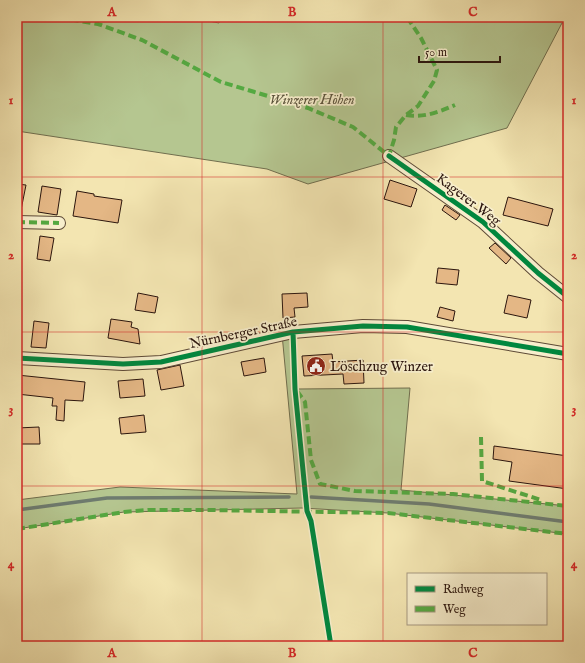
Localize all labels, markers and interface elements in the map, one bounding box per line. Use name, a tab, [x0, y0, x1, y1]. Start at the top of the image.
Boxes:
text: A	[107, 4, 118, 21]
text: B	[288, 4, 297, 21]
text: C	[468, 4, 478, 21]
scale bar	[419, 38, 500, 64]
text: 50 m	[425, 45, 447, 60]
park label: Winzerer Höhen	[269, 91, 355, 109]
text: 1	[9, 92, 14, 109]
text: 1	[572, 92, 577, 109]
street label: Kagerer Weg	[432, 170, 505, 230]
text: 2	[8, 247, 14, 264]
text: 2	[571, 247, 577, 264]
street label: Nürnberger Straße	[188, 313, 299, 353]
public building icon: Löschzug Winzer	[305, 355, 327, 377]
place label: Löschzug Winzer	[330, 358, 433, 376]
text: 3	[9, 401, 14, 418]
text: 3	[572, 401, 577, 418]
text: 4	[8, 556, 15, 573]
text: 4	[571, 556, 578, 573]
legend	[407, 573, 547, 625]
text: Radweg	[443, 582, 484, 597]
text: Weg	[443, 602, 466, 617]
text: A	[107, 645, 118, 662]
text: B	[288, 645, 297, 662]
text: C	[468, 645, 478, 662]

